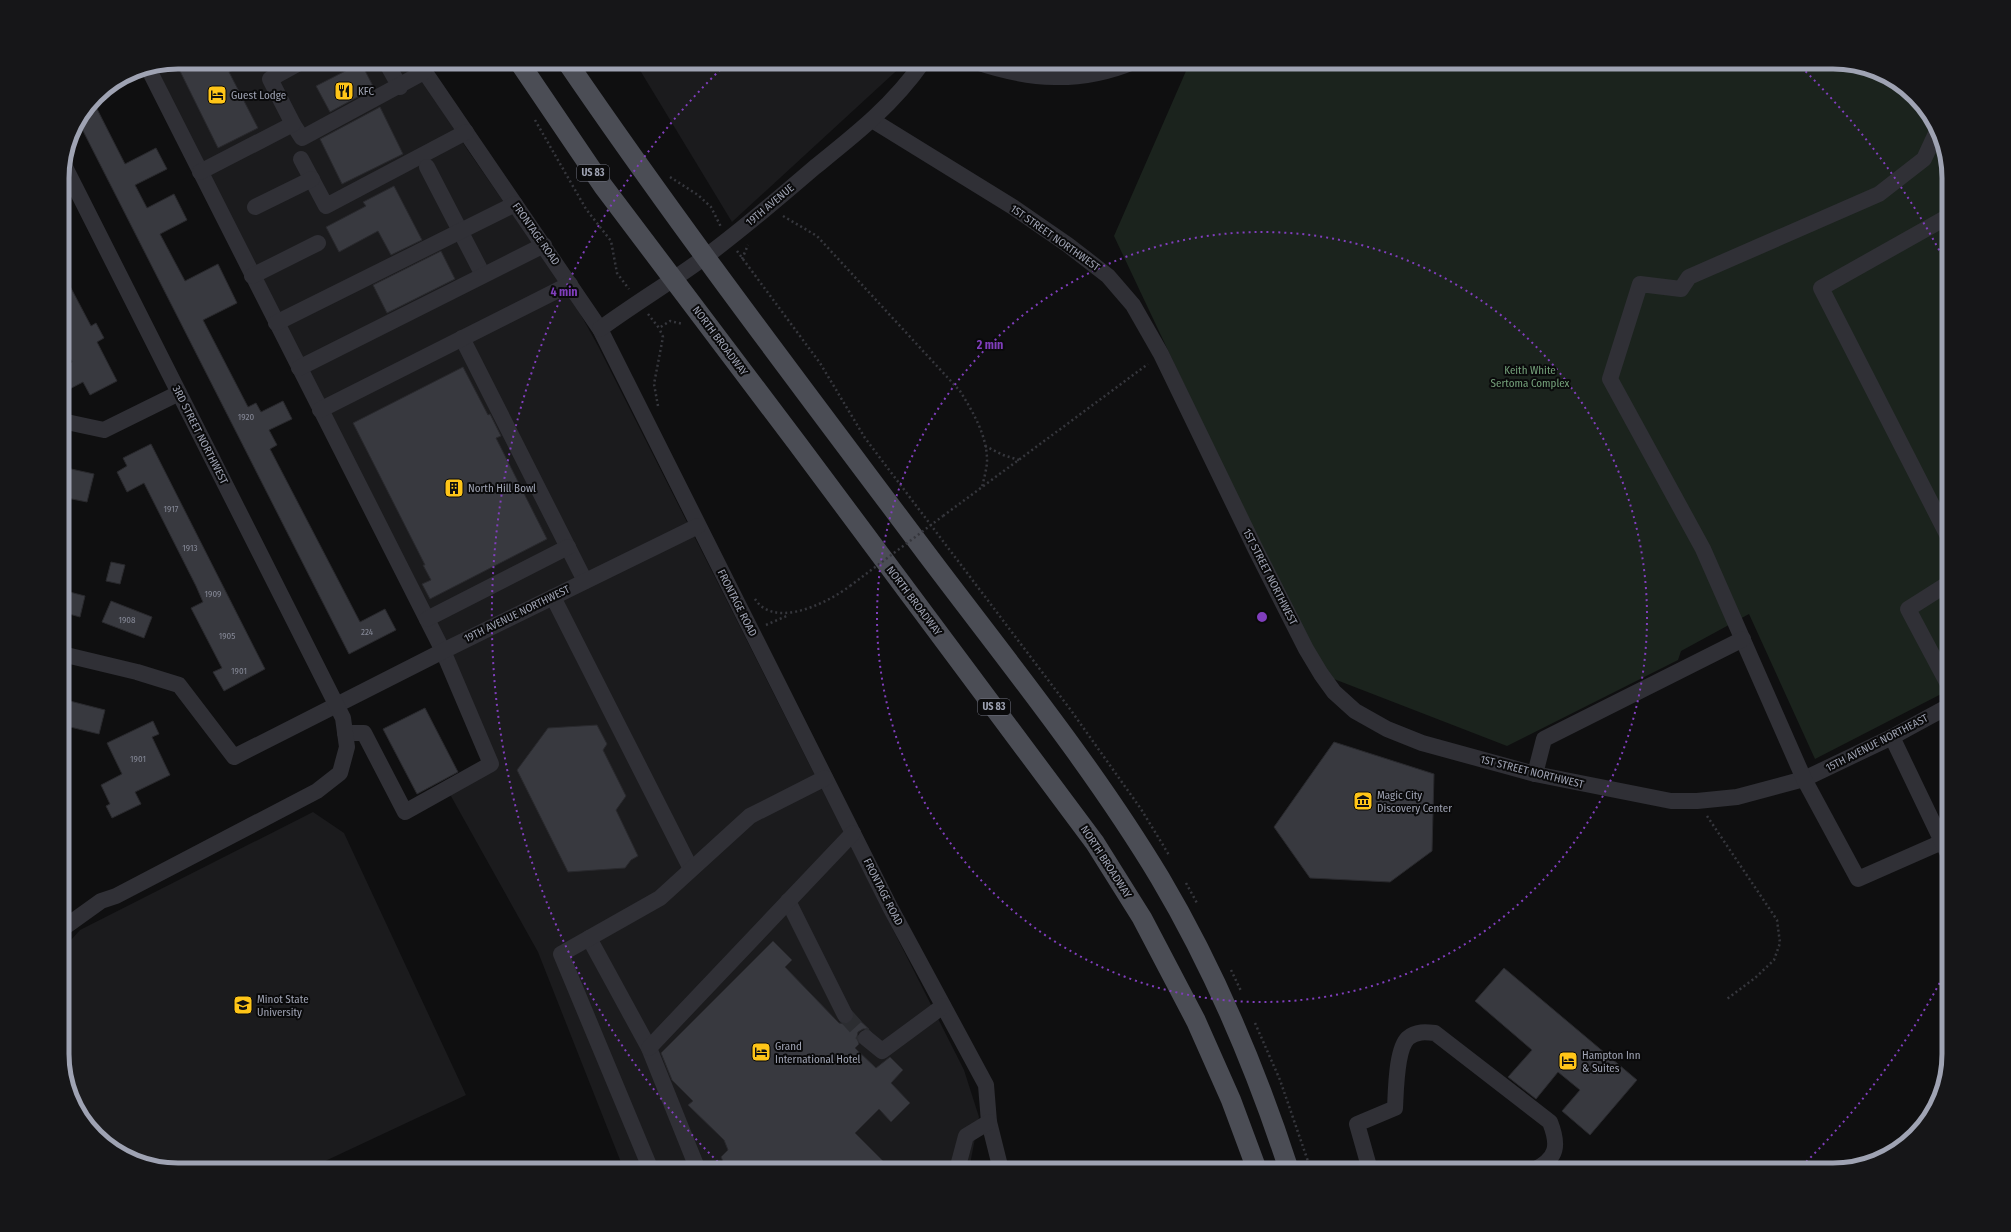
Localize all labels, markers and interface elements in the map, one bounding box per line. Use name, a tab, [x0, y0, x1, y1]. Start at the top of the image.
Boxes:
restaurant icon: KFC	[333, 80, 355, 102]
hotel icon: Guest Lodge	[206, 84, 228, 106]
place label: KFC	[358, 85, 374, 98]
place label: Guest Lodge	[231, 89, 286, 102]
road number: US 83	[577, 165, 609, 181]
street label: 19TH AVENUE	[743, 181, 797, 229]
street label: FRONTAGE ROAD	[510, 200, 562, 268]
street label: 1ST STREET NORTHWEST	[1008, 202, 1103, 274]
text: 4 min	[550, 285, 578, 299]
street label: NORTH BROADWAY	[690, 304, 751, 379]
text: 2 min	[976, 338, 1003, 352]
park label: Keith White Sertoma Complex	[1491, 364, 1570, 390]
street label: 3RD STREET NORTHWEST	[169, 384, 231, 487]
house number: 1920	[238, 412, 255, 422]
building icon: North Hill Bowl	[443, 477, 465, 499]
place label: North Hill Bowl	[468, 482, 536, 495]
house number: 1917	[164, 504, 179, 514]
street label: 1ST STREET NORTHWEST	[1240, 527, 1300, 628]
house number: 1913	[182, 543, 198, 553]
street label: NORTH BROADWAY	[884, 564, 945, 639]
street label: FRONTAGE ROAD	[715, 567, 759, 639]
street label: 19TH AVENUE NORTHWEST	[462, 582, 573, 645]
house number: 1909	[205, 589, 221, 599]
centre of rings	[1255, 610, 1269, 624]
house number: 1908	[118, 615, 136, 625]
house number: 224	[361, 627, 374, 637]
house number: 1905	[219, 631, 235, 641]
house number: 1901	[231, 666, 247, 676]
road number: US 83	[978, 699, 1010, 715]
street label: 15TH AVENUE NORTHEAST	[1824, 711, 1931, 774]
street label: 1ST STREET NORTHWEST	[1479, 753, 1586, 791]
house number: 1901	[130, 754, 146, 764]
place label: Magic City Discovery Center	[1377, 789, 1452, 815]
museum icon: Magic City Discovery Center	[1352, 790, 1374, 812]
street label: NORTH BROADWAY	[1078, 823, 1134, 901]
street label: FRONTAGE ROAD	[861, 856, 905, 928]
place label: Minot State University	[257, 993, 309, 1019]
school or university icon: Minot State University	[232, 994, 254, 1016]
place label: Grand International Hotel	[775, 1040, 861, 1066]
hotel icon: Grand International Hotel	[750, 1041, 772, 1063]
place label: Hampton Inn & Suites	[1582, 1049, 1640, 1075]
hotel icon: Hampton Inn & Suites	[1557, 1050, 1579, 1072]

